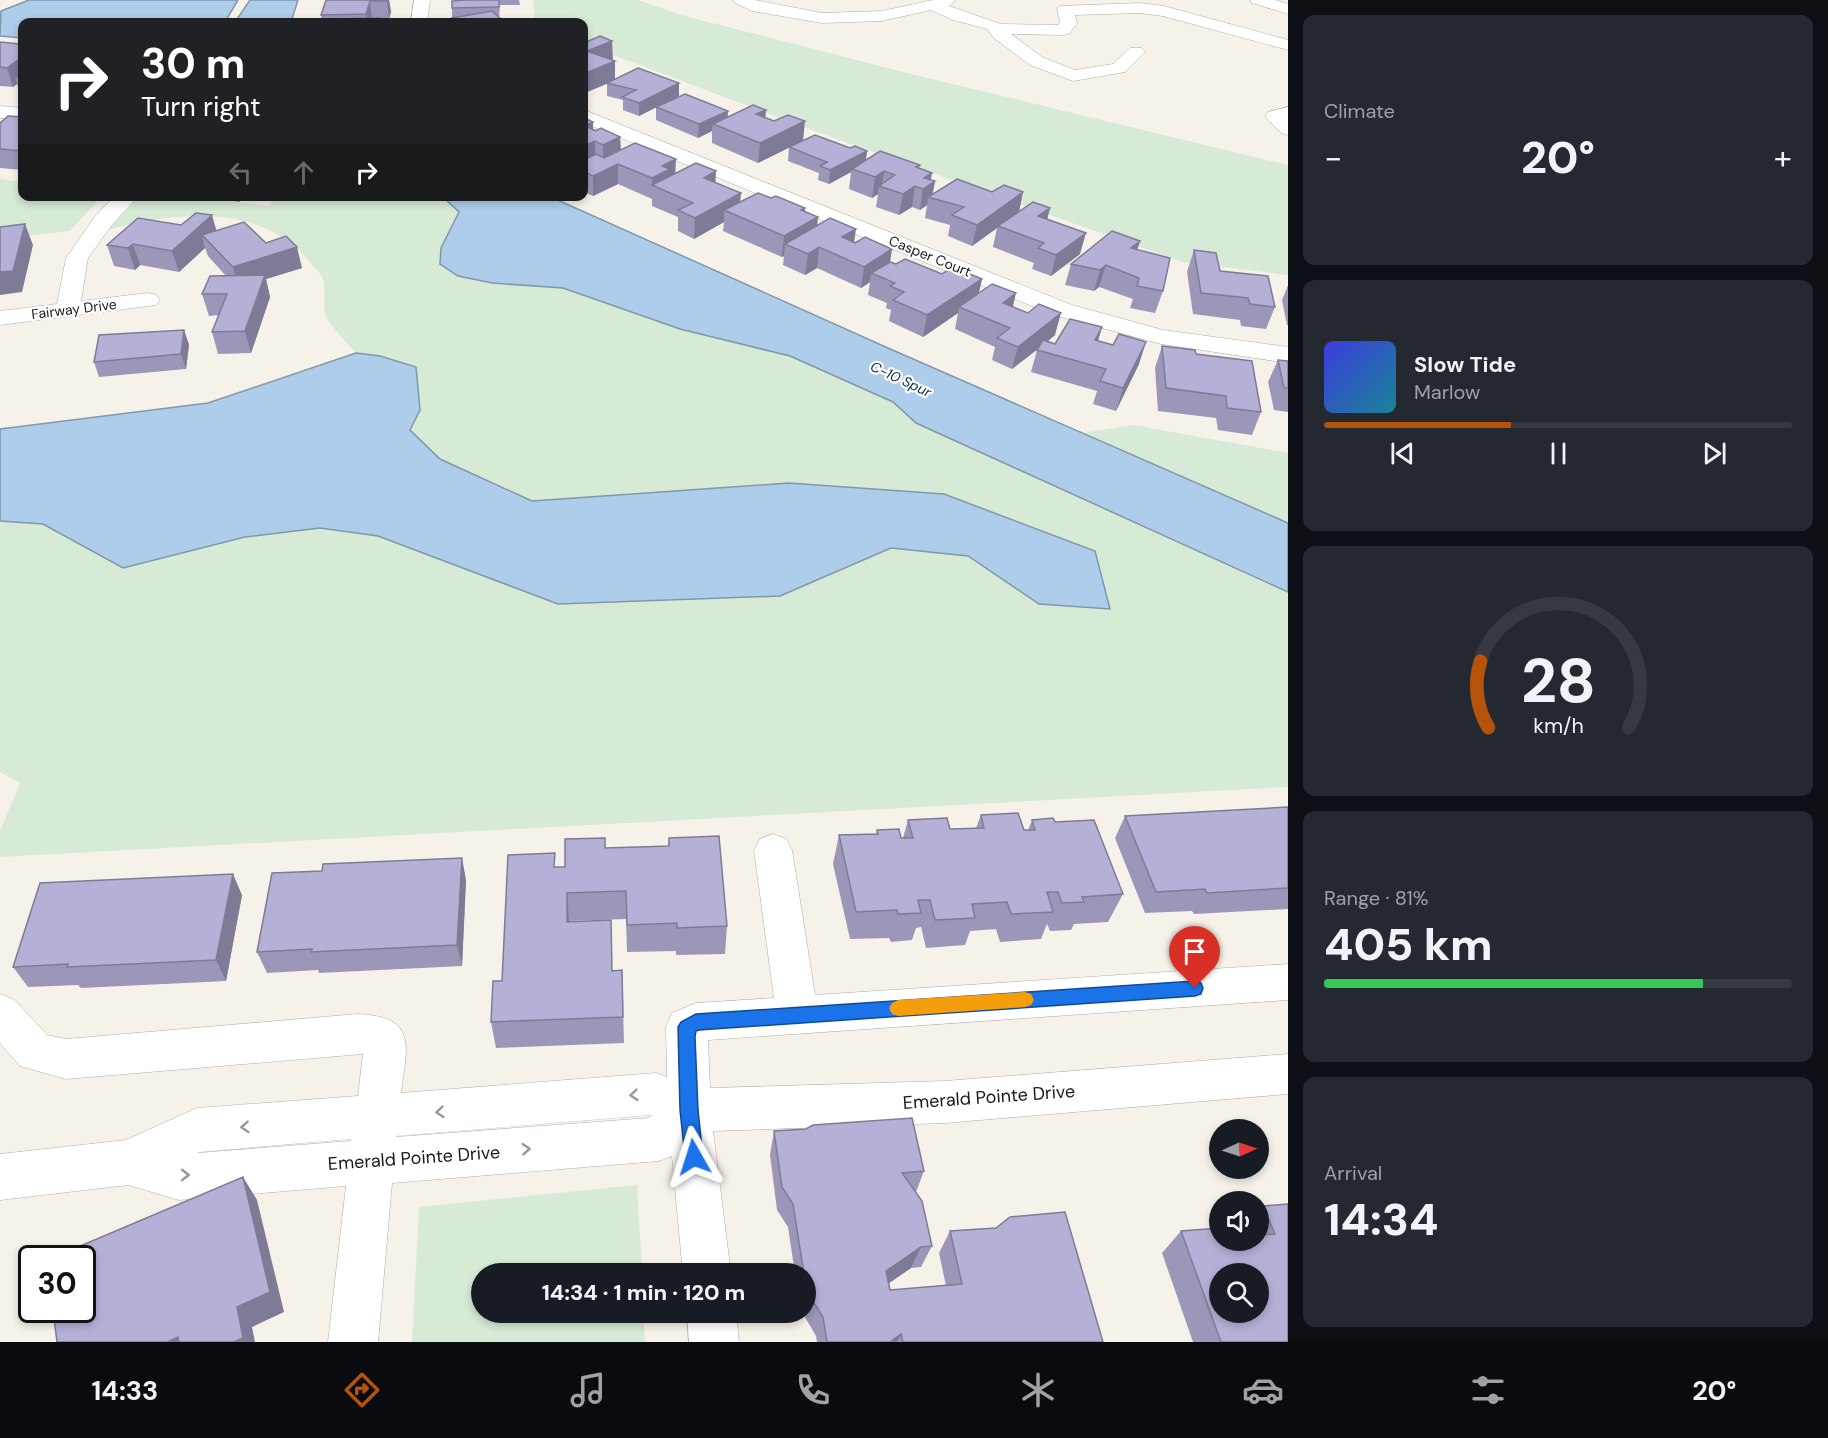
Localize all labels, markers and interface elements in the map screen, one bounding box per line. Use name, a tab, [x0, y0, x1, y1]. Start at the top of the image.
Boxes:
text: 30 m	[141, 36, 245, 91]
icon: right	[42, 42, 120, 120]
text: Turn right	[141, 89, 261, 124]
text: Climate	[1324, 98, 1395, 124]
text: 20°	[1521, 128, 1595, 187]
text: −	[1324, 136, 1342, 179]
text: +	[1774, 136, 1792, 179]
icon: left	[224, 156, 257, 189]
icon: ahead	[287, 156, 320, 189]
icon: right	[350, 156, 383, 189]
street label: Casper Court	[886, 231, 974, 281]
street label: Fairway Drive	[30, 295, 118, 323]
text: Slow Tide	[1414, 350, 1516, 379]
water label: C-10 Spur	[868, 357, 935, 401]
text: Marlow	[1414, 379, 1480, 405]
icon: previous	[1386, 437, 1419, 470]
icon: pause	[1542, 437, 1575, 470]
icon: next	[1698, 437, 1731, 470]
text: 28	[1520, 640, 1596, 721]
text: km/h	[1533, 712, 1583, 740]
text: Range · 81%	[1324, 885, 1428, 911]
text: 405 km	[1324, 915, 1493, 974]
pin	[1169, 926, 1220, 988]
icon: arrive	[1178, 935, 1211, 968]
street label: Emerald Pointe Drive	[902, 1079, 1076, 1115]
one-way arrow	[630, 1089, 639, 1102]
one-way arrow	[435, 1105, 444, 1118]
north arrow	[1209, 1119, 1269, 1179]
map controls	[1209, 1119, 1269, 1323]
one-way arrow	[241, 1120, 250, 1133]
position arrow	[662, 1125, 726, 1189]
street label: Emerald Pointe Drive	[327, 1140, 501, 1176]
one-way arrow	[521, 1143, 530, 1156]
text: Arrival	[1324, 1160, 1382, 1186]
one-way arrow	[181, 1169, 190, 1182]
text: 14:34	[1324, 1190, 1438, 1249]
button: sound	[1209, 1191, 1269, 1251]
speed limit sign: 30	[18, 1245, 96, 1323]
button: search	[1209, 1263, 1269, 1323]
text: 14:34 · 1 min · 120 m	[542, 1278, 745, 1307]
icon: directions	[341, 1369, 383, 1411]
icon: music	[567, 1369, 609, 1411]
icon: phone	[792, 1369, 834, 1411]
icon: climate	[1017, 1369, 1059, 1411]
icon: car	[1242, 1369, 1284, 1411]
icon: filters	[1467, 1369, 1509, 1411]
text: 14:33	[92, 1373, 158, 1408]
text: 20°	[1692, 1373, 1736, 1408]

